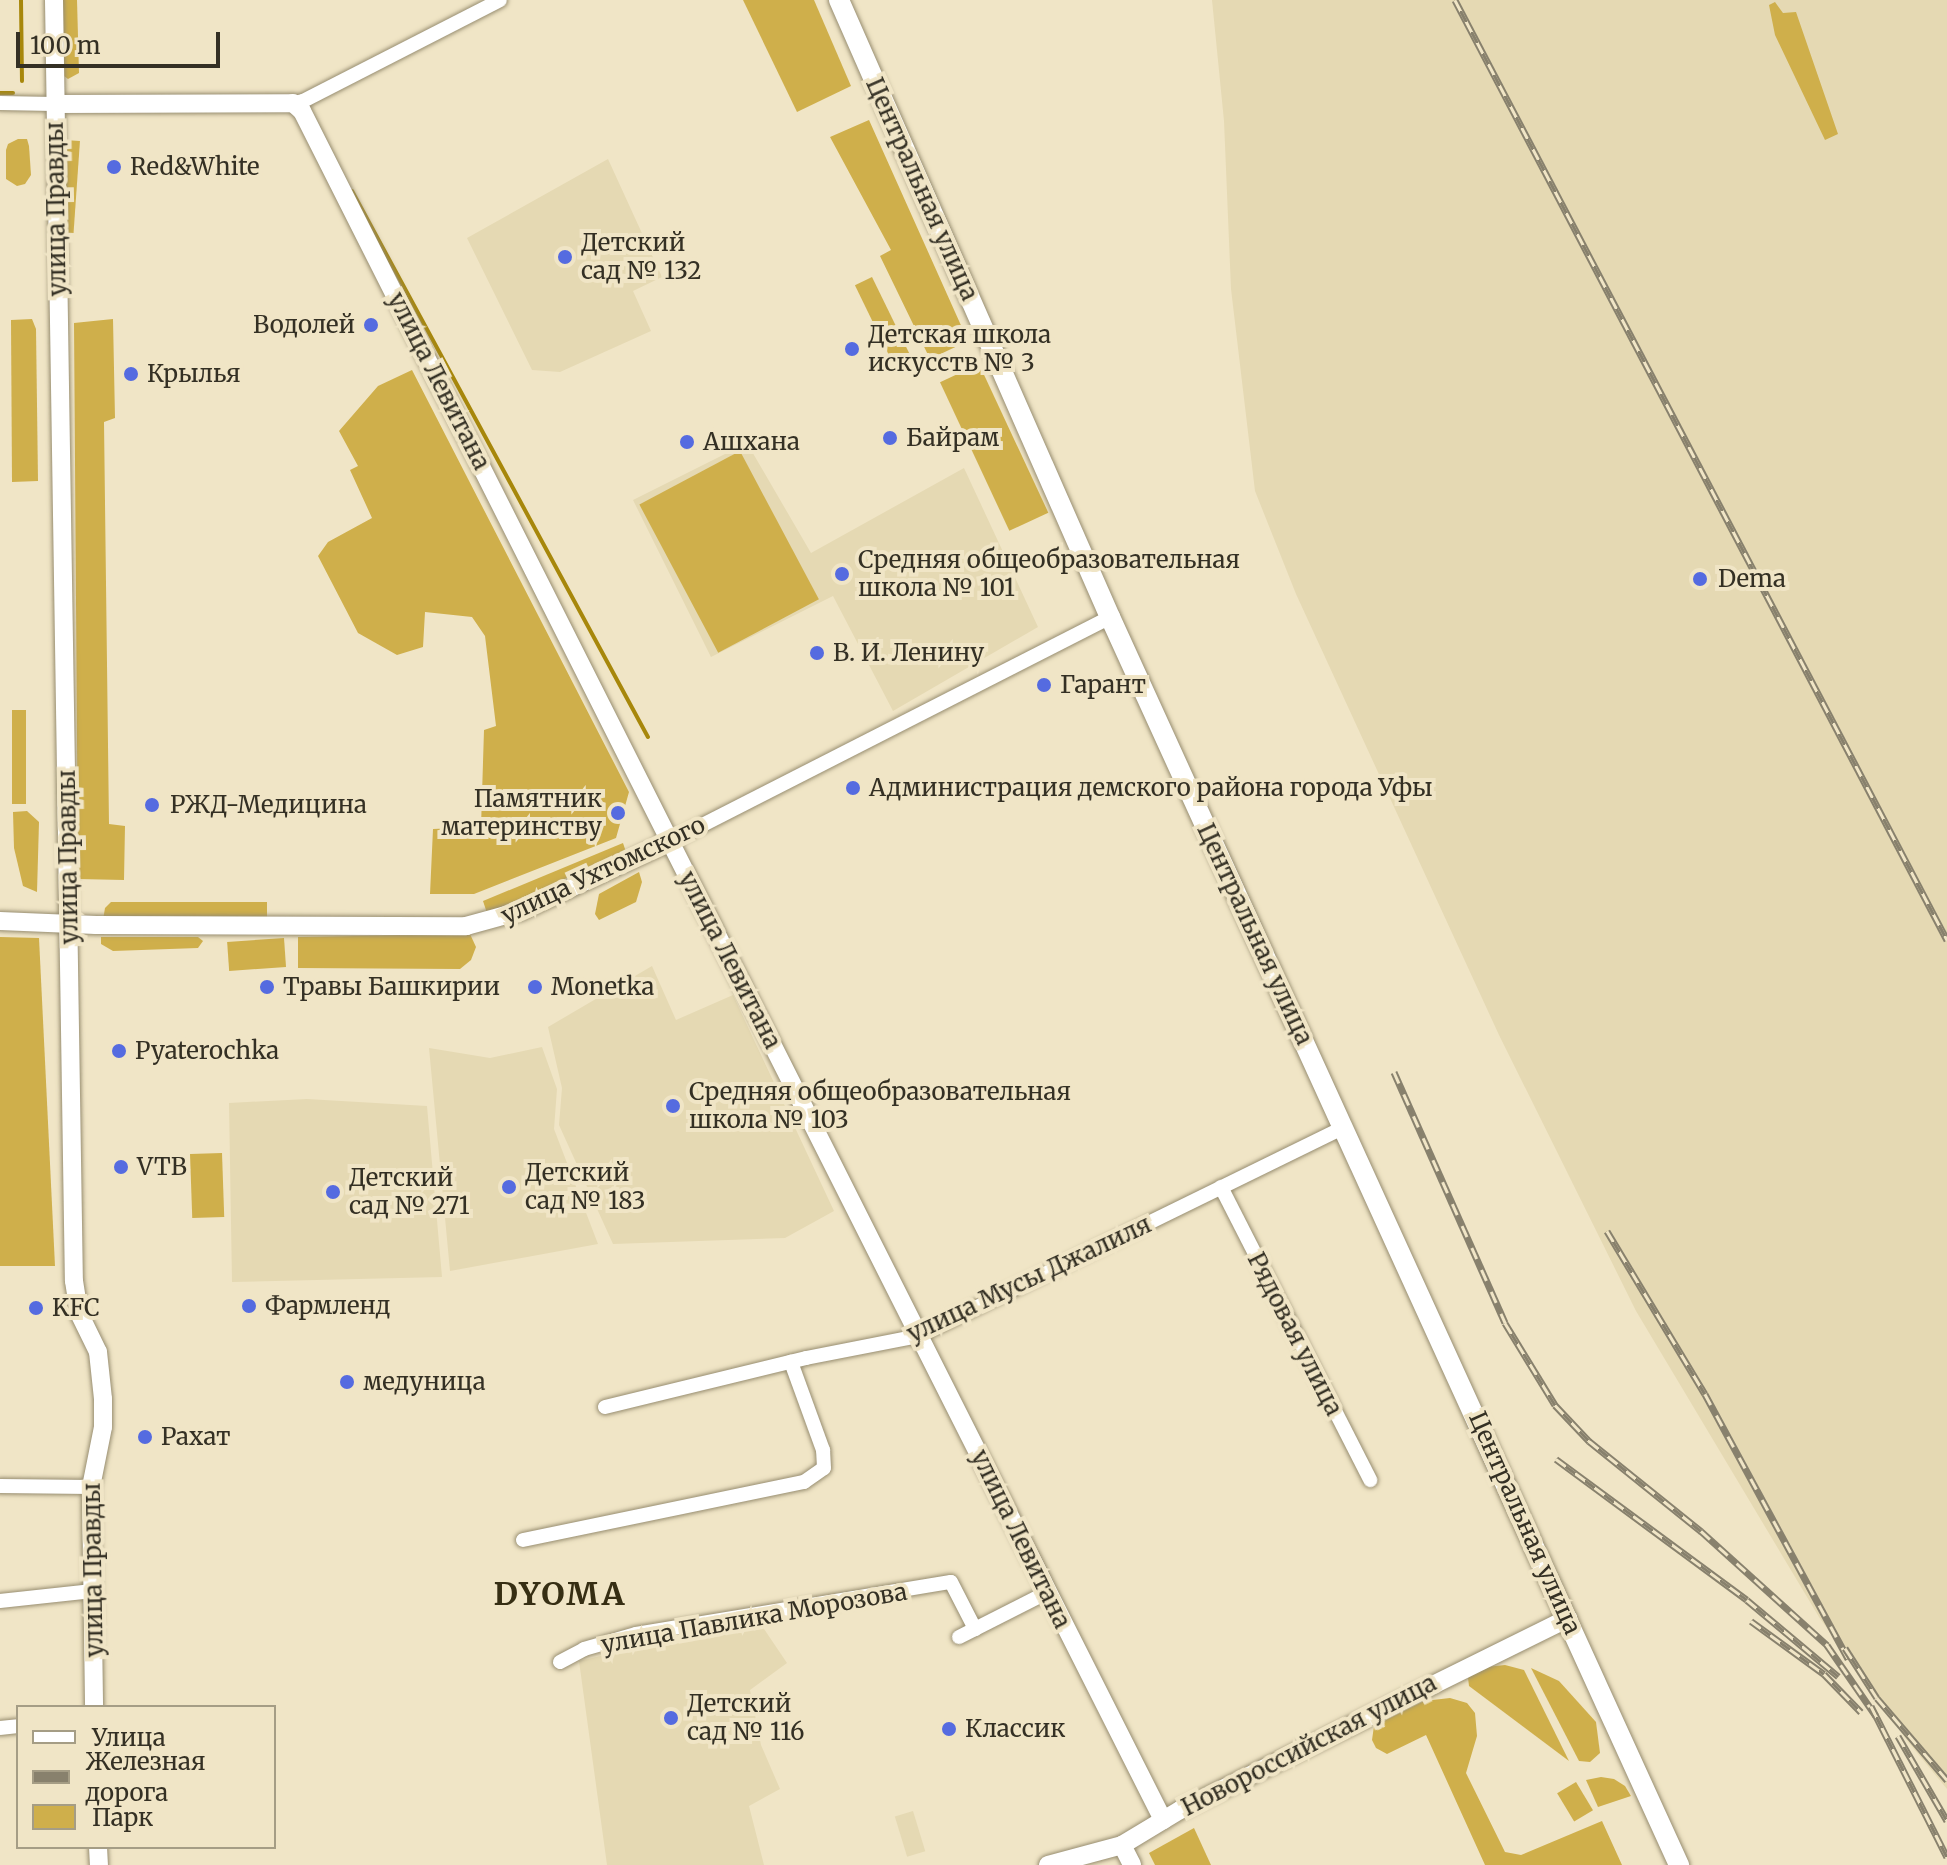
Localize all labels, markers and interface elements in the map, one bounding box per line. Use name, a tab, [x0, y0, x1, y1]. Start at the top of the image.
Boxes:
scale bar	[20, 16, 224, 66]
text: 100 m	[30, 30, 100, 61]
street label: Центральная улица	[860, 73, 984, 305]
street label: улица Правды	[40, 121, 72, 297]
place label: Red&White	[130, 153, 260, 181]
marker: Red&White	[105, 158, 123, 176]
place label: Детский сад № 132	[581, 229, 702, 285]
marker: Детский сад № 132	[556, 248, 574, 266]
street label: улица Левитана	[382, 287, 496, 475]
place label: Водолей	[253, 311, 355, 339]
marker: Водолей	[362, 316, 380, 334]
place label: Детская школа искусств № 3	[868, 321, 1051, 377]
marker: Детская школа искусств № 3	[843, 340, 861, 358]
place label: Крылья	[147, 360, 241, 388]
marker: Крылья	[122, 365, 140, 383]
place label: Байрам	[906, 424, 999, 452]
place label: Ашхана	[703, 428, 800, 456]
marker: Байрам	[881, 429, 899, 447]
marker: Ашхана	[678, 433, 696, 451]
place label: Средняя общеобразовательная школа № 101	[858, 546, 1240, 602]
marker: Средняя общеобразовательная школа № 101	[833, 565, 851, 583]
place label: Dema	[1718, 565, 1786, 593]
marker: Dema	[1689, 568, 1711, 590]
place label: В. И. Ленину	[833, 639, 984, 667]
marker: В. И. Ленину	[808, 644, 826, 662]
place label: Гарант	[1060, 671, 1146, 699]
marker: Гарант	[1035, 676, 1053, 694]
street label: улица Правды	[52, 769, 84, 945]
place label: Администрация демского района города Уфы	[869, 774, 1433, 802]
marker: Администрация демского района города Уфы	[844, 779, 862, 797]
place label: Памятник материнству	[441, 785, 602, 841]
place label: РЖД-Медицина	[170, 791, 367, 819]
marker: РЖД-Медицина	[141, 794, 163, 816]
marker: Памятник материнству	[609, 804, 627, 822]
street label: улица Ухтомского	[496, 810, 710, 930]
street label: Центральная улица	[1191, 819, 1319, 1049]
street label: улица Левитана	[673, 866, 787, 1054]
place label: Травы Башкирии	[283, 973, 500, 1001]
place label: Monetka	[551, 973, 654, 1001]
marker: Травы Башкирии	[258, 978, 276, 996]
marker: Monetka	[526, 978, 544, 996]
place label: Pyaterochka	[135, 1037, 279, 1065]
marker: Pyaterochka	[110, 1042, 128, 1060]
place label: Средняя общеобразовательная школа № 103	[689, 1078, 1071, 1134]
marker: Средняя общеобразовательная школа № 103	[664, 1097, 682, 1115]
place label: VTB	[137, 1153, 187, 1181]
marker: VTB	[112, 1158, 130, 1176]
place label: Детский сад № 183	[525, 1159, 645, 1215]
place label: Детский сад № 271	[349, 1164, 470, 1220]
marker: Детский сад № 183	[500, 1178, 518, 1196]
marker: Детский сад № 271	[324, 1183, 342, 1201]
street label: улица Мусы Джалиля	[902, 1210, 1156, 1348]
street label: Рядовая улица	[1242, 1248, 1348, 1420]
place label: Фармленд	[265, 1292, 391, 1320]
place label: KFC	[52, 1294, 100, 1322]
marker: Фармленд	[240, 1297, 258, 1315]
marker: KFC	[27, 1299, 45, 1317]
place label: медуница	[363, 1368, 486, 1396]
marker: медуница	[338, 1373, 356, 1391]
street label: Центральная улица	[1463, 1407, 1587, 1639]
place label: Рахат	[161, 1423, 231, 1451]
marker: Рахат	[136, 1428, 154, 1446]
street label: улица Левитана	[965, 1445, 1077, 1633]
street label: улица Правды	[77, 1482, 109, 1658]
district label: DYOMA	[494, 1575, 626, 1613]
street label: улица Павлика Морозова	[599, 1577, 909, 1659]
street label: Новороссийская улица	[1177, 1668, 1441, 1822]
place label: Детский сад № 116	[687, 1690, 805, 1746]
legend	[16, 1705, 276, 1849]
marker: Детский сад № 116	[662, 1709, 680, 1727]
place label: Классик	[965, 1715, 1066, 1743]
marker: Классик	[940, 1720, 958, 1738]
text: Улица	[92, 1722, 166, 1753]
text: Железная дорога	[86, 1746, 205, 1808]
text: Парк	[92, 1802, 153, 1833]

